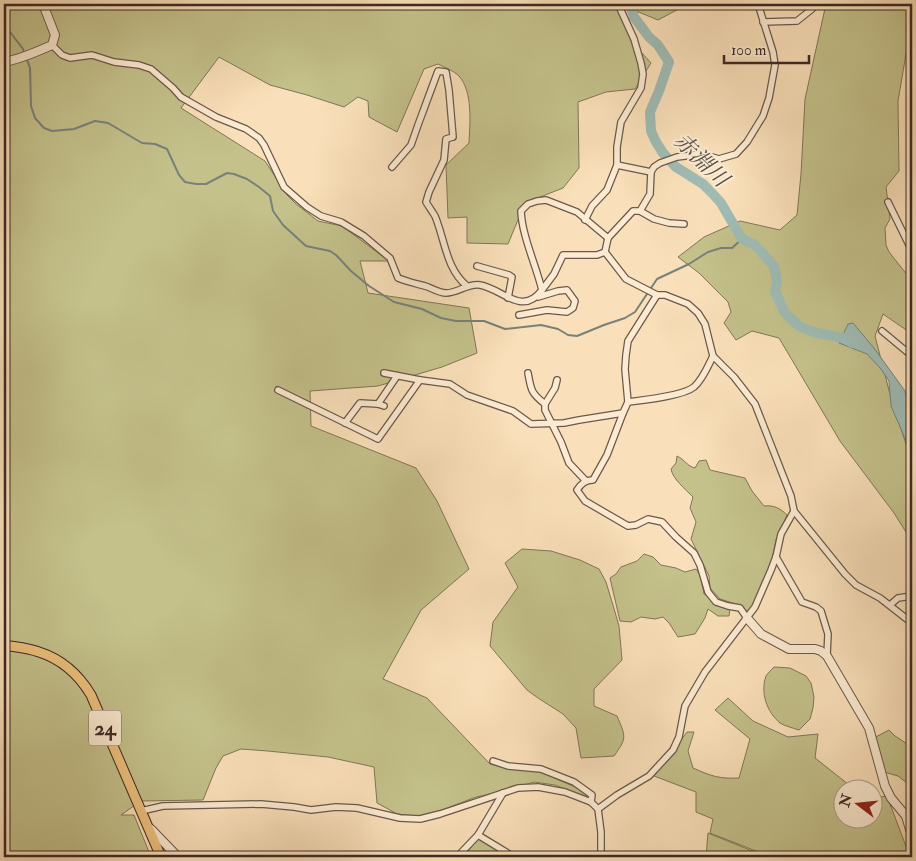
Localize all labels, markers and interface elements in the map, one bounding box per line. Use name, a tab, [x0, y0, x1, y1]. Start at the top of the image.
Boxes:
scale bar	[724, 32, 808, 64]
text: 100 m	[731, 41, 767, 60]
water label: 赤淵川	[668, 127, 736, 194]
road number: 24	[89, 710, 121, 746]
north arrow	[834, 778, 884, 828]
text: N	[836, 792, 856, 810]

